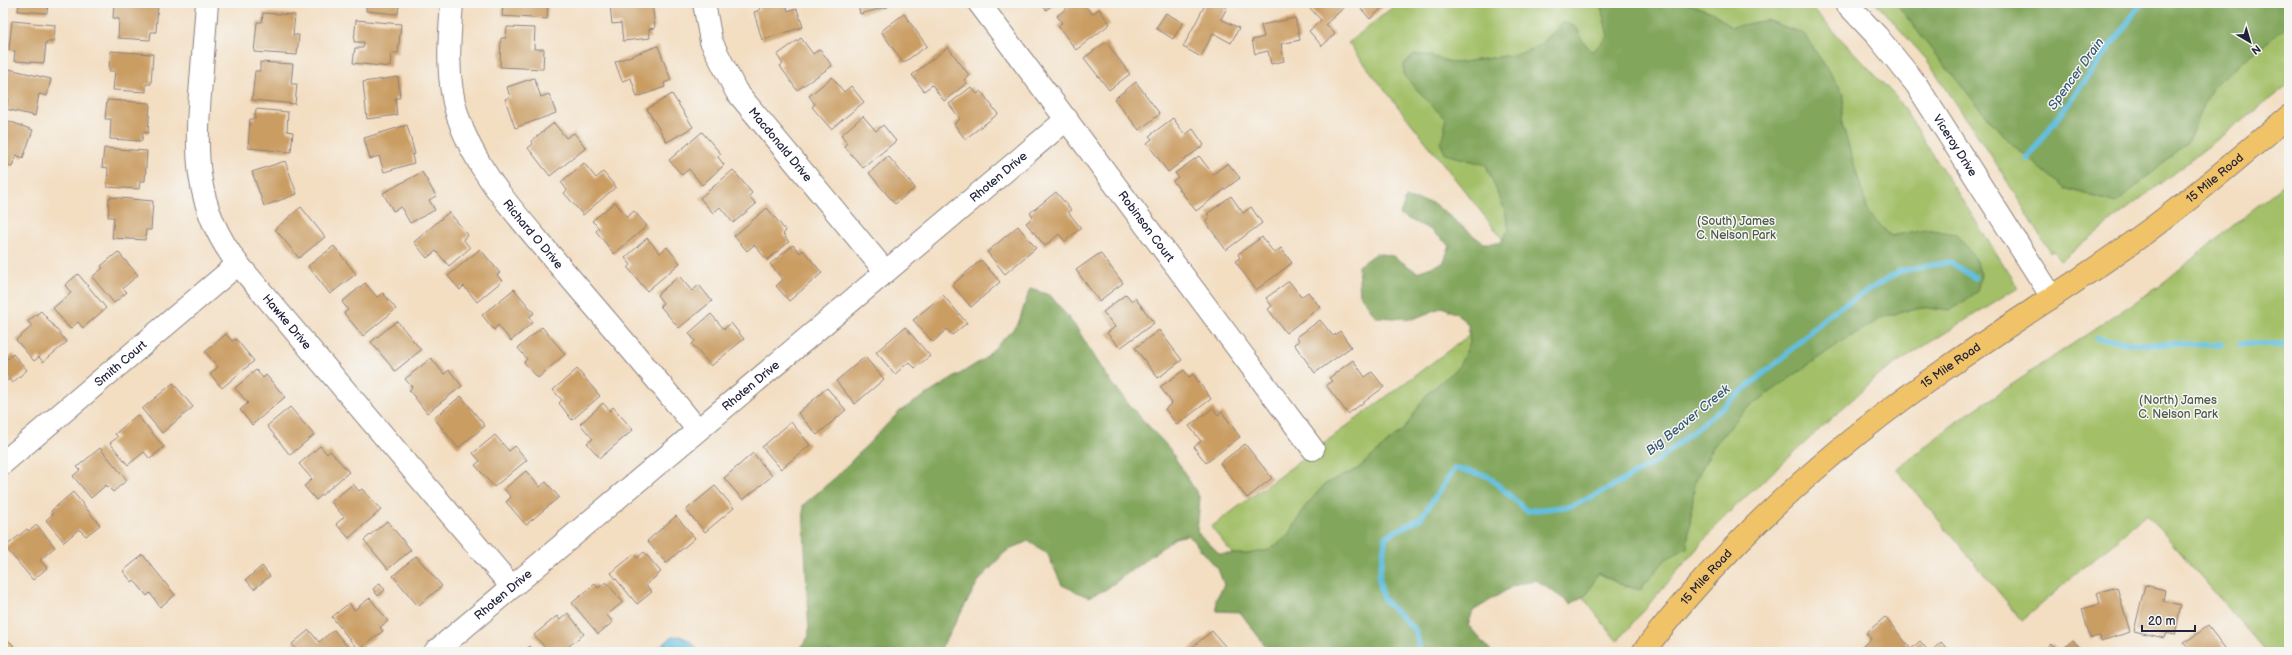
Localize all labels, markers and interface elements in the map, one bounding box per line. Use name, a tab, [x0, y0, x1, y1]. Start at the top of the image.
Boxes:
north arrow	[2230, 22, 2270, 62]
water label: Spencer Drain	[2045, 35, 2107, 113]
text: N	[2249, 42, 2263, 57]
street label: Macdonald Drive	[745, 104, 815, 185]
street label: Viceroy Drive	[1930, 112, 1981, 179]
street label: Rhoten Drive	[967, 148, 1030, 205]
street label: 15 Mile Road	[2183, 150, 2247, 206]
street label: Robinson Court	[1115, 188, 1178, 265]
street label: Richard O Drive	[500, 196, 567, 272]
park label: (South) James C. Nelson Park	[1696, 214, 1776, 243]
street label: Hawke Drive	[259, 291, 315, 352]
street label: Smith Court	[91, 337, 150, 390]
street label: 15 Mile Road	[1917, 339, 1984, 392]
street label: Rhoten Drive	[719, 357, 783, 414]
water label: Big Beaver Creek	[1643, 381, 1734, 459]
park label: (North) James C. Nelson Park	[2138, 393, 2218, 422]
street label: 15 Mile Road	[1677, 546, 1735, 608]
street label: Rhoten Drive	[471, 566, 535, 623]
scale bar	[2142, 607, 2195, 633]
text: 20 m	[2148, 614, 2175, 629]

